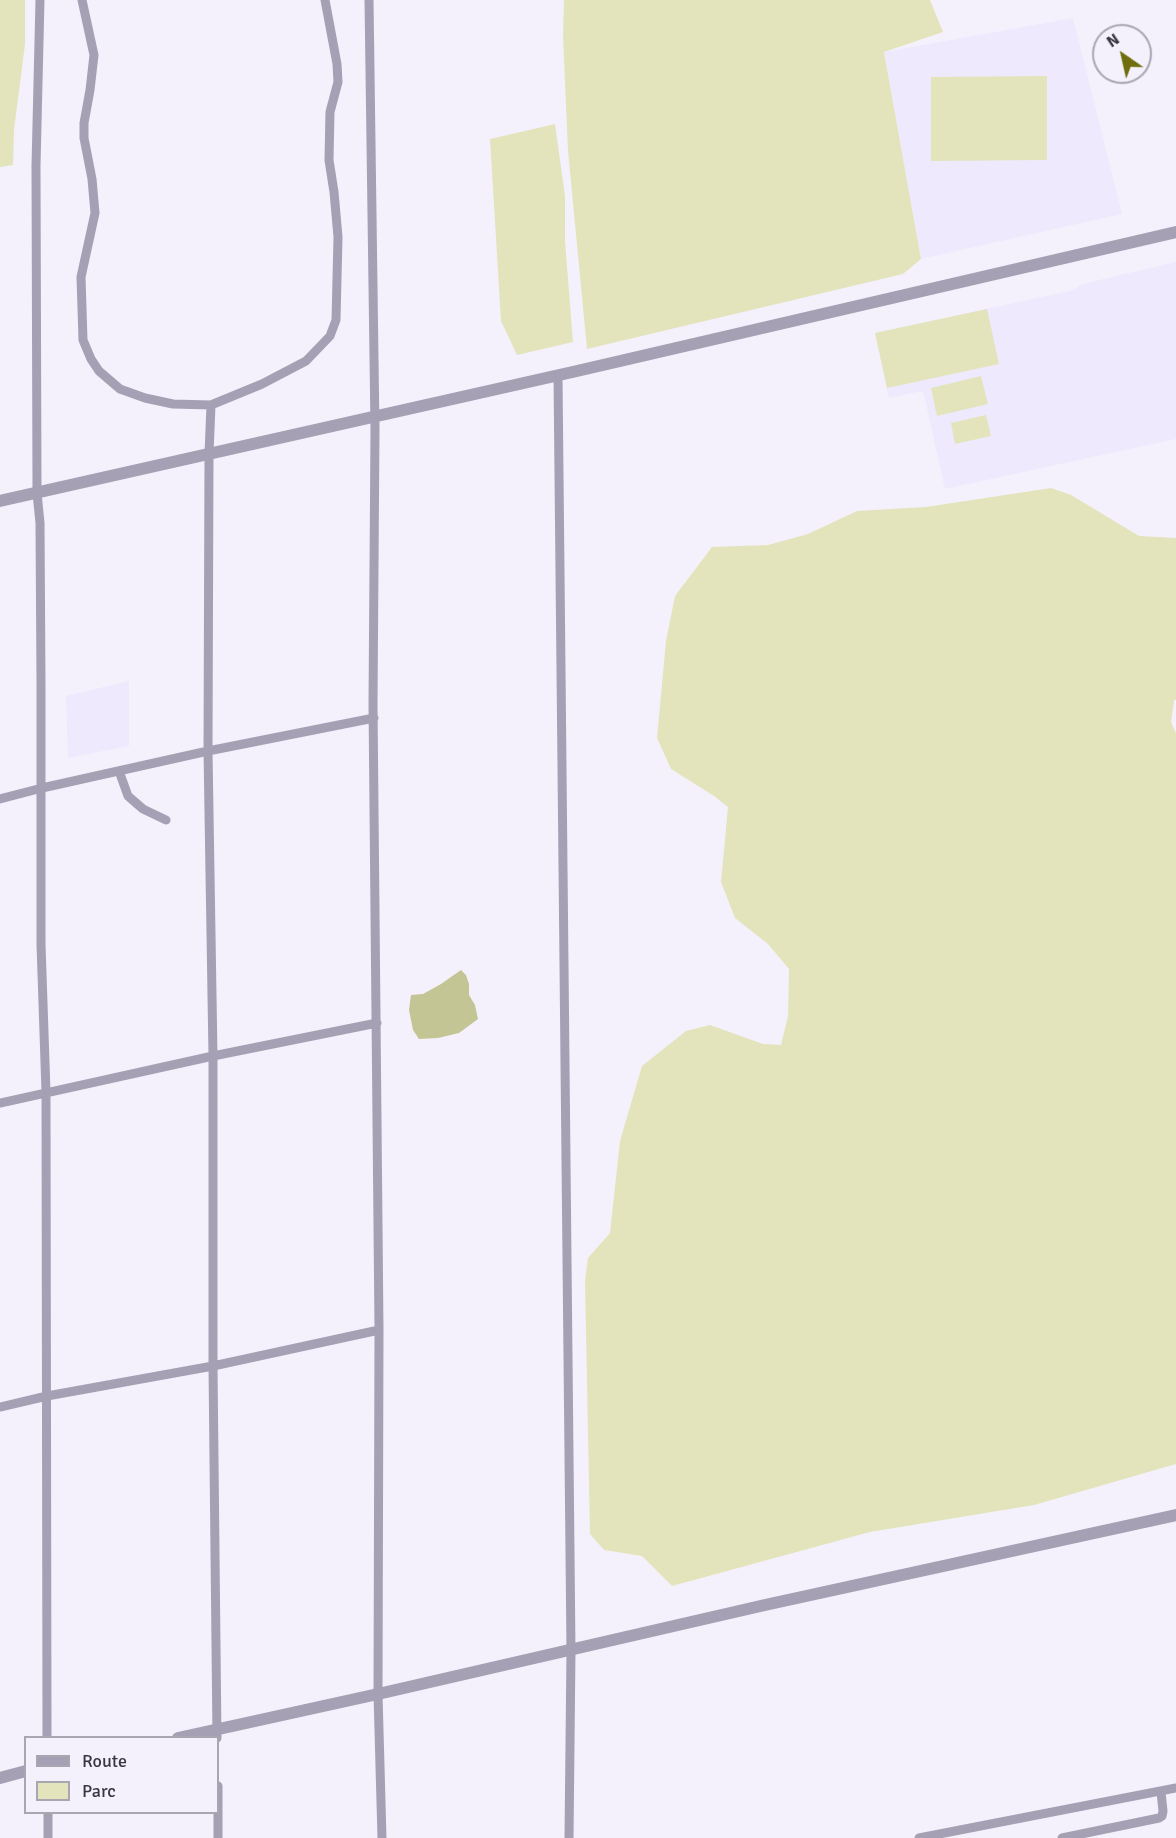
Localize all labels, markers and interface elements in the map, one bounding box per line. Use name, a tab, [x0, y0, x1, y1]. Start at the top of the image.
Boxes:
north arrow	[1092, 24, 1152, 84]
text: N	[1103, 29, 1123, 52]
legend	[24, 1736, 219, 1814]
text: Route	[82, 1750, 127, 1772]
text: Parc	[82, 1780, 116, 1802]

